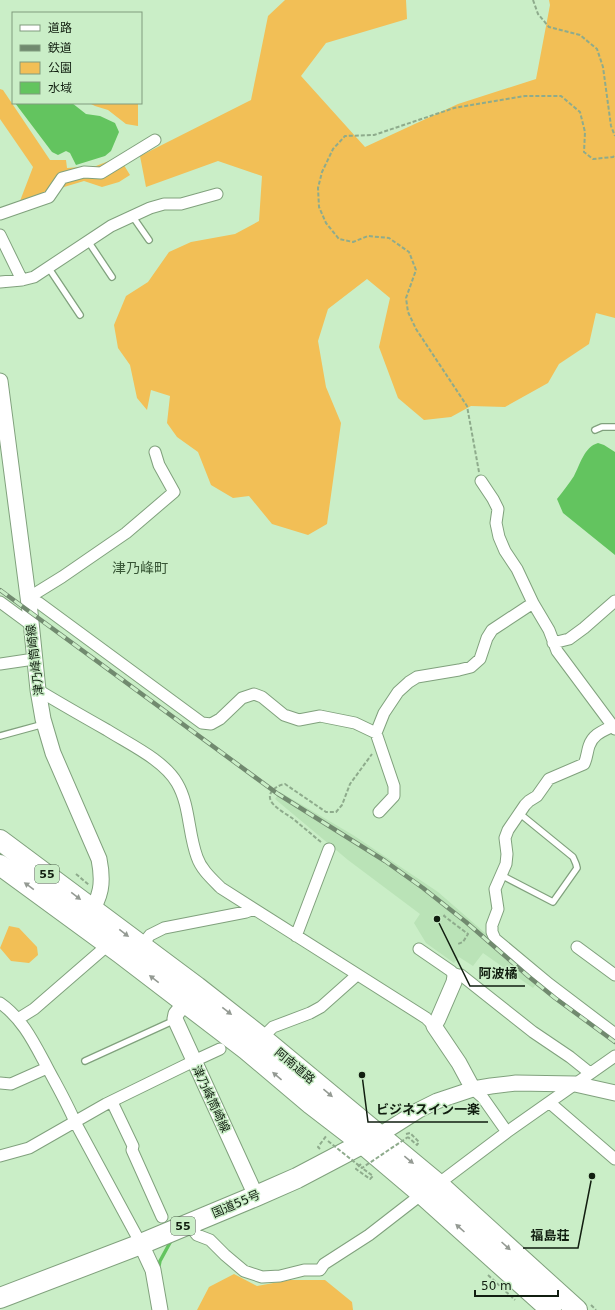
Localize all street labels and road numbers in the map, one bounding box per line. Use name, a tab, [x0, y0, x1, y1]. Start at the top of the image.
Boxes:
street label: 津乃峰筒崎線	[24, 623, 46, 697]
road number: 55	[35, 865, 59, 883]
street label: 阿南道路	[272, 1045, 318, 1087]
street label: 津乃峰筒崎線	[189, 1063, 233, 1135]
street label: 国道55号	[210, 1188, 262, 1220]
road number: 55	[171, 1217, 195, 1235]

